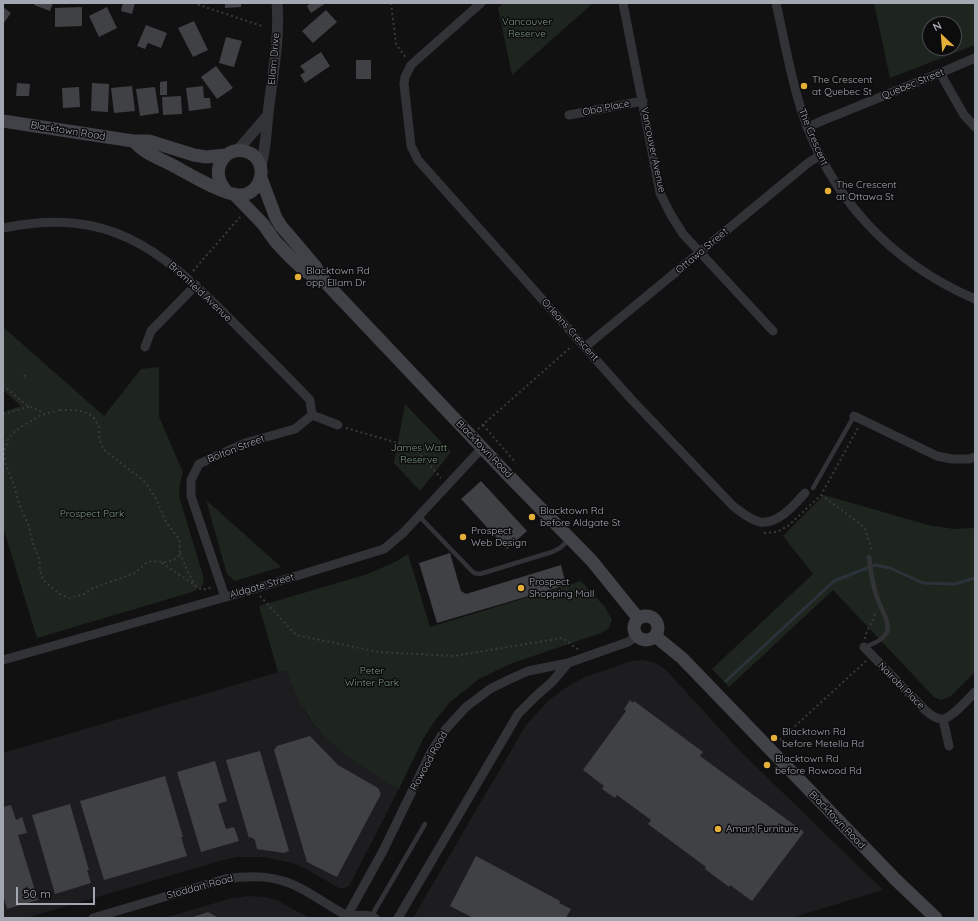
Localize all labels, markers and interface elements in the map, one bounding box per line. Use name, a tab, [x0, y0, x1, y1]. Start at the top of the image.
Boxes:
park label: Vancouver Reserve	[502, 16, 552, 40]
north arrow	[922, 16, 962, 56]
text: N	[930, 18, 944, 34]
street label: Ellam Drive	[266, 32, 282, 86]
street label: Quebec Street	[880, 66, 946, 102]
place label: The Crescent at Quebec St	[812, 74, 873, 98]
marker: The Crescent at Quebec St	[799, 81, 809, 91]
street label: Oba Place	[581, 98, 631, 118]
street label: Vancouver Avenue	[638, 106, 668, 194]
street label: The Crescent	[796, 107, 830, 167]
street label: Blacktown Road	[30, 119, 106, 143]
place label: The Crescent at Ottawa St	[836, 179, 897, 202]
marker: The Crescent at Ottawa St	[823, 186, 833, 196]
street label: Ottawa Street	[674, 226, 730, 276]
street label: Bromfield Avenue	[166, 260, 234, 324]
place label: Blacktown Rd opp Ellam Dr	[306, 265, 369, 288]
marker: Blacktown Rd opp Ellam Dr	[293, 272, 303, 282]
street label: Orleans Crescent	[539, 297, 601, 363]
street label: Blacktown Road	[453, 418, 515, 480]
street label: Bolton Street	[206, 433, 266, 465]
park label: James Watt Reserve	[391, 442, 447, 466]
place label: Blacktown Rd before Aldgate St	[540, 505, 621, 528]
park label: Prospect Park	[60, 508, 124, 520]
marker: Blacktown Rd before Aldgate St	[527, 512, 537, 522]
place label: Prospect Web Design	[471, 525, 527, 548]
marker: Prospect Web Design	[458, 532, 468, 542]
street label: Aldgate Street	[229, 571, 295, 601]
place label: Prospect Shopping Mall	[529, 576, 594, 600]
marker: Prospect Shopping Mall	[516, 583, 526, 593]
street label: Nairobi Place	[875, 660, 927, 712]
park label: Peter Winter Park	[345, 665, 399, 688]
place label: Blacktown Rd before Metella Rd	[782, 726, 864, 750]
street label: Rowood Road	[408, 729, 450, 793]
marker: Blacktown Rd before Metella Rd	[769, 733, 779, 743]
place label: Blacktown Rd before Rowood Rd	[775, 753, 862, 776]
marker: Blacktown Rd before Rowood Rd	[762, 760, 772, 770]
street label: Blacktown Road	[806, 789, 868, 851]
place label: Amart Furniture	[726, 823, 799, 835]
marker: Amart Furniture	[713, 824, 723, 834]
street label: Stoddart Road	[166, 872, 234, 902]
scale bar	[18, 879, 97, 905]
text: 50 m	[23, 886, 51, 901]

